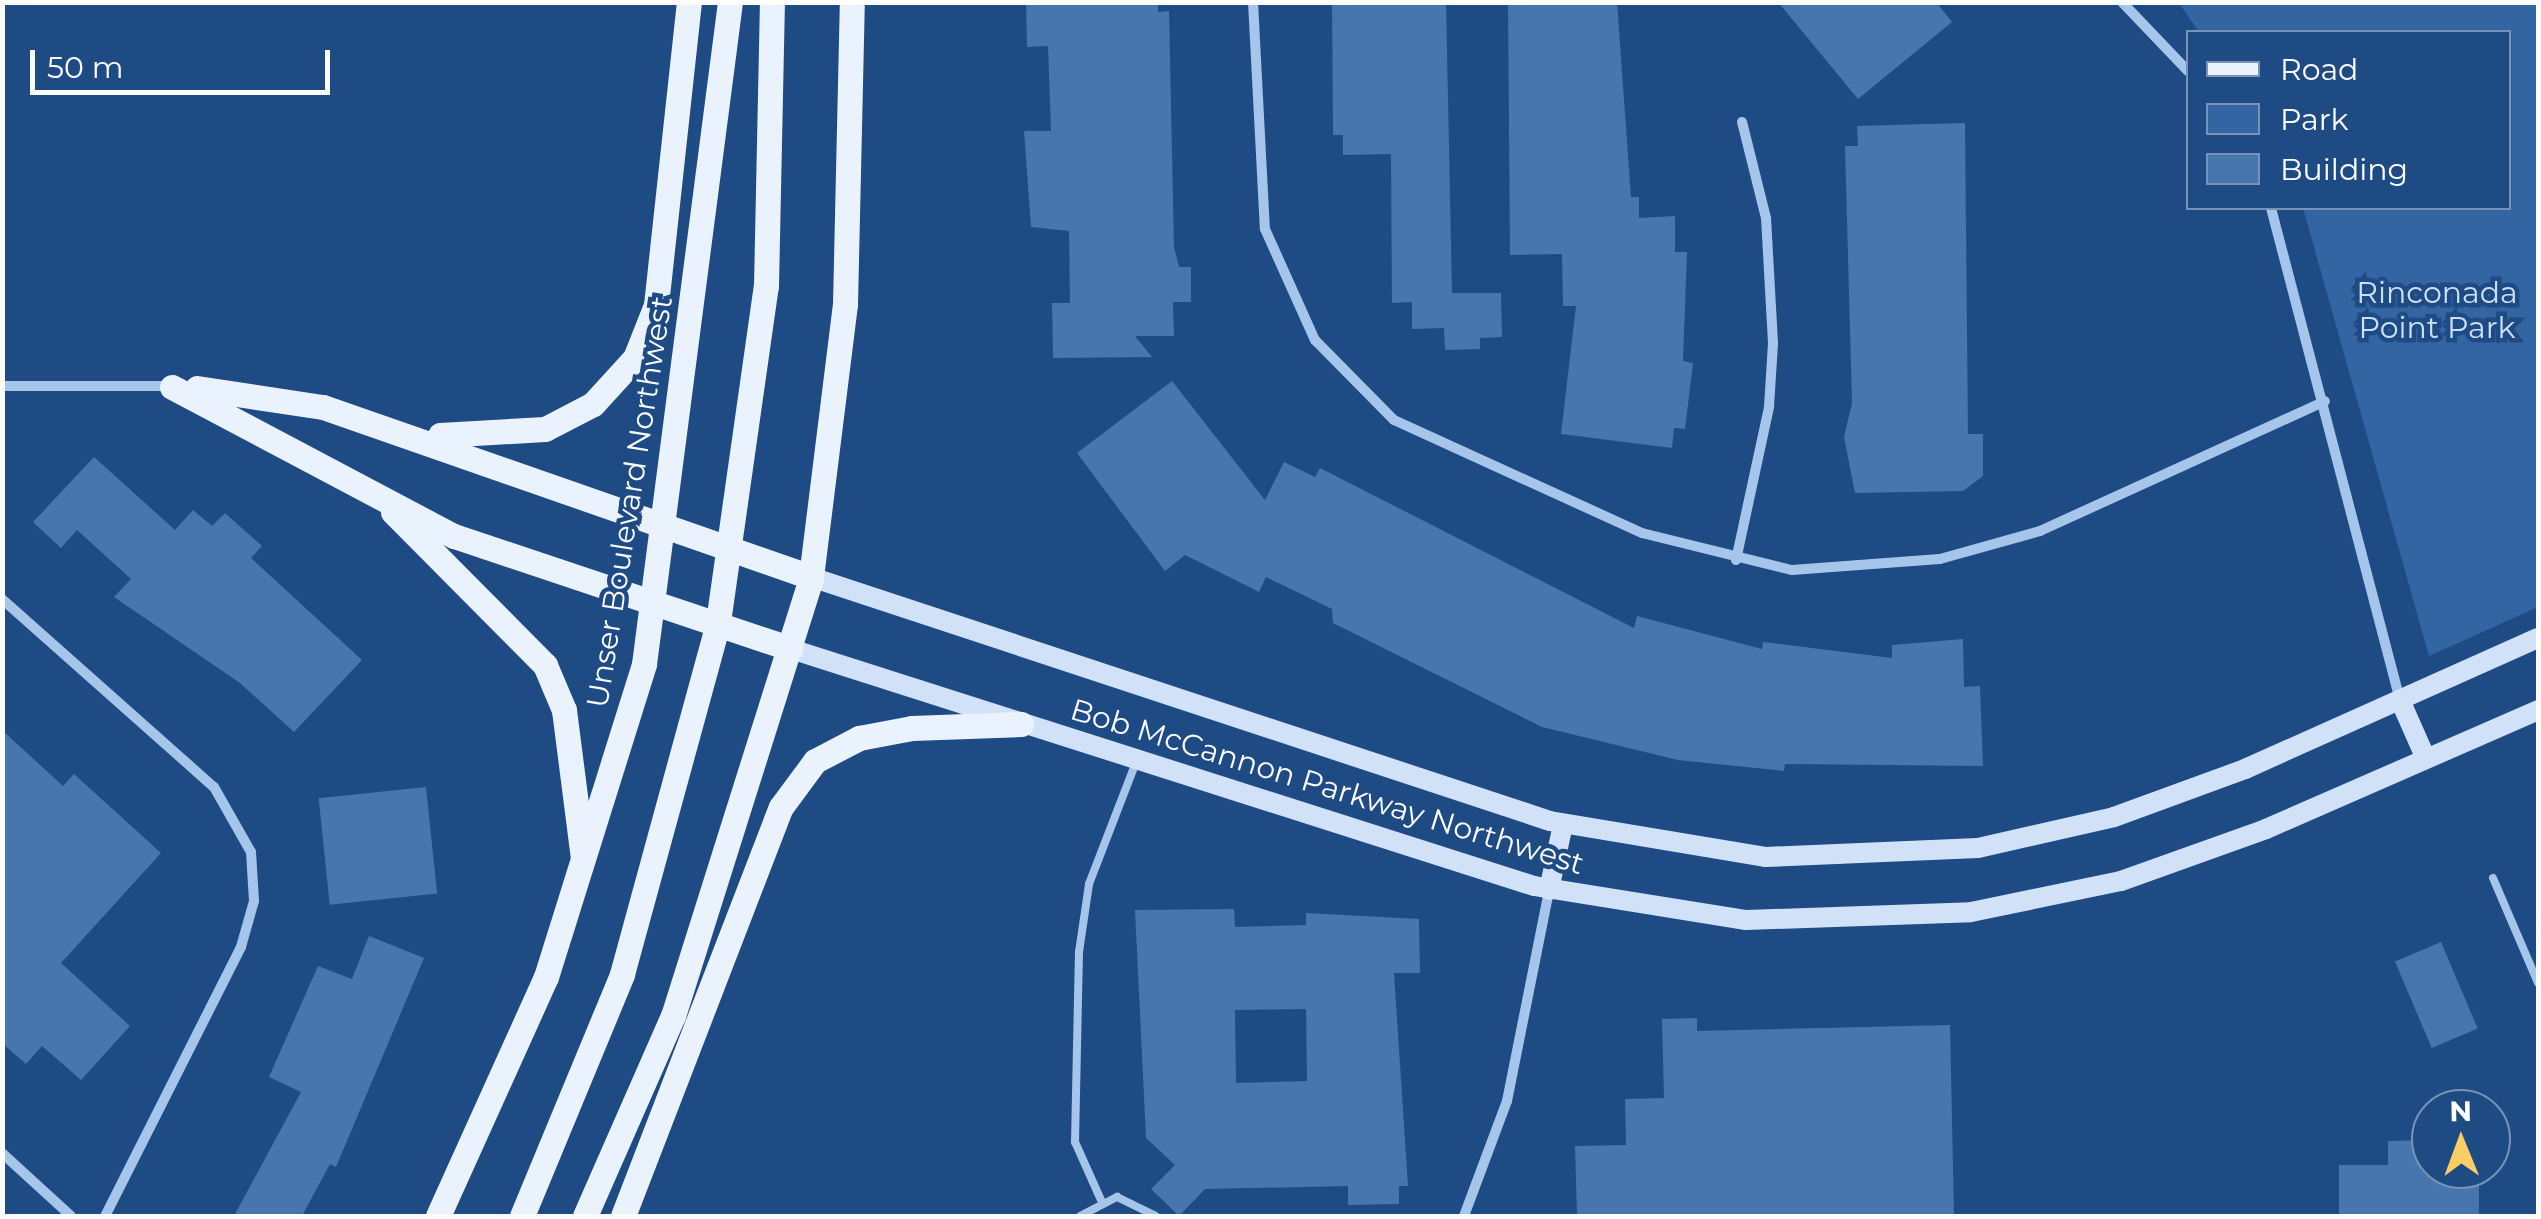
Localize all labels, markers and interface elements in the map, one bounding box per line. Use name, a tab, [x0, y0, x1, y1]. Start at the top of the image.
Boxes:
scale bar	[35, 30, 335, 92]
legend	[2186, 30, 2511, 210]
text: 50 m	[47, 49, 124, 86]
text: Road	[2280, 51, 2358, 88]
text: Park	[2280, 101, 2349, 138]
text: Building	[2280, 151, 2408, 188]
park label: Rinconada Point Park	[2356, 275, 2518, 346]
street label: Unser Boulevard Northwest	[580, 294, 680, 710]
street label: Bob McCannon Parkway Northwest	[1066, 692, 1588, 882]
north arrow	[2411, 1089, 2511, 1189]
text: N	[2449, 1094, 2472, 1128]

